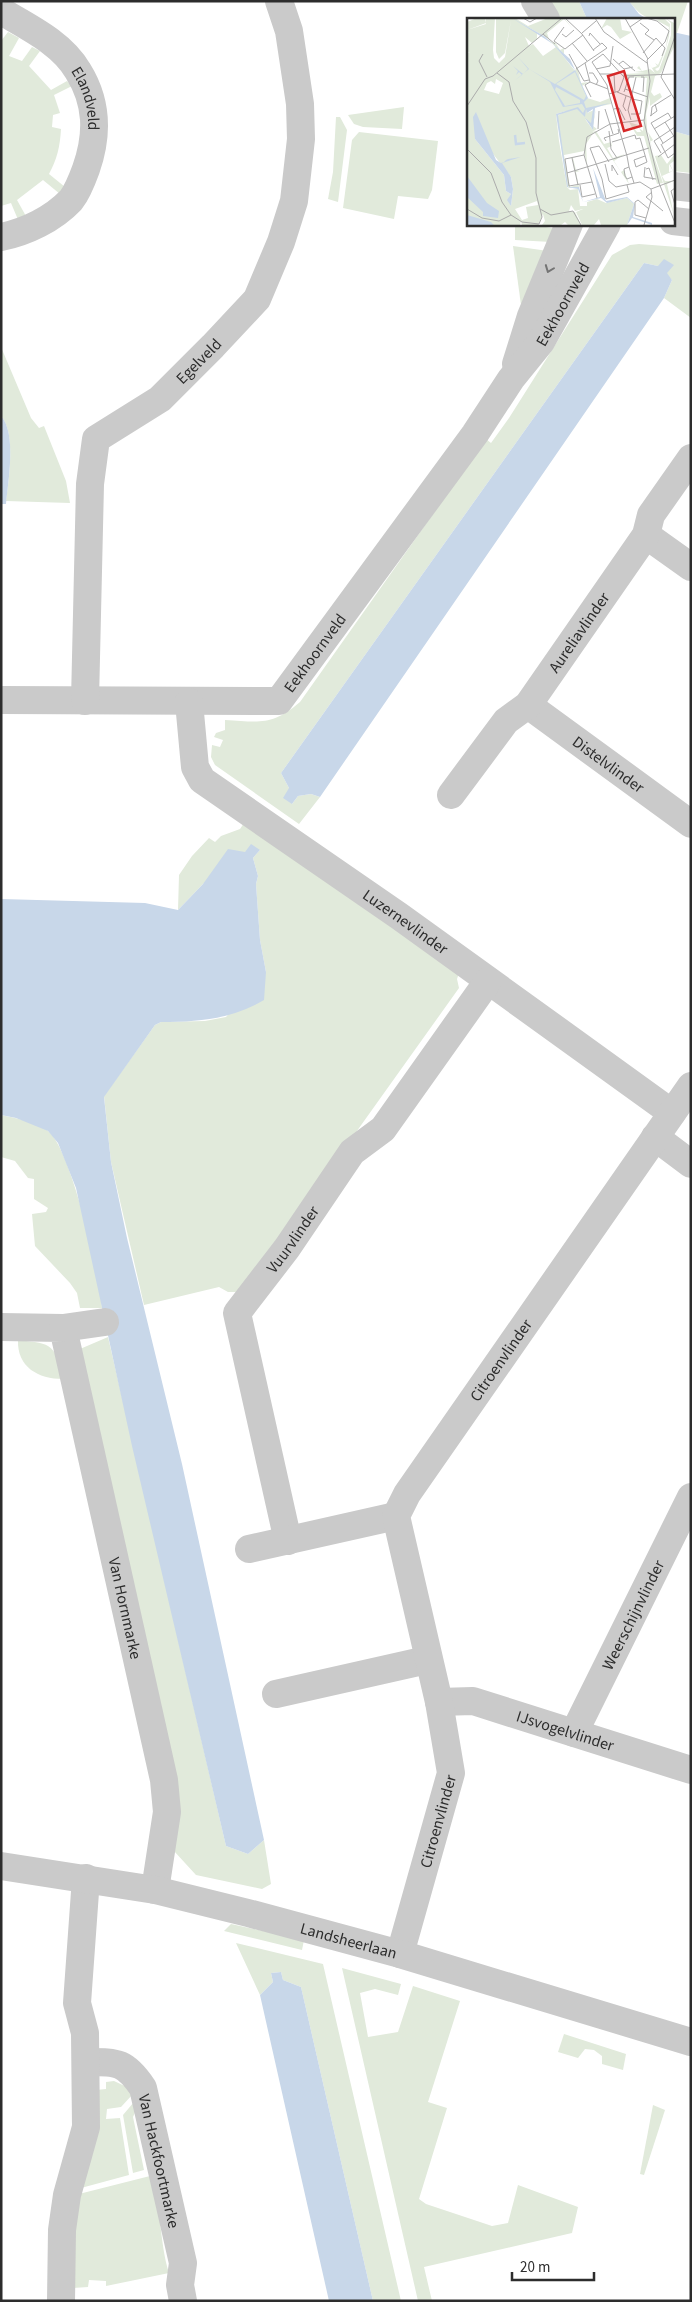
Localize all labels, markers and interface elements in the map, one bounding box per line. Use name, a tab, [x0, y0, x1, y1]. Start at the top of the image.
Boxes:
inset map	[467, 18, 674, 225]
street label: Elandveld	[66, 62, 104, 130]
street label: Eekhoornveld	[531, 259, 595, 351]
one-way arrow	[545, 264, 555, 272]
street label: Egelveld	[171, 334, 227, 389]
street label: Aureliavlinder	[544, 588, 615, 677]
street label: Eekhoornveld	[279, 609, 352, 697]
street label: Distelvlinder	[568, 731, 649, 799]
street label: Luzernevlinder	[358, 884, 453, 960]
street label: Vuurvlinder	[262, 1201, 325, 1278]
street label: Citroenvlinder	[465, 1314, 538, 1406]
street label: Van Hornmarke	[103, 1555, 147, 1661]
street label: Weerschijnvlinder	[597, 1556, 670, 1674]
street label: IJsvogelvlinder	[514, 1705, 617, 1757]
street label: Citroenvlinder	[415, 1772, 462, 1871]
street label: Landsheerlaan	[298, 1918, 399, 1965]
street label: Van Hackfoortmarke	[133, 2092, 185, 2230]
scale bar	[512, 2250, 594, 2282]
text: 20 m	[520, 2257, 550, 2278]

